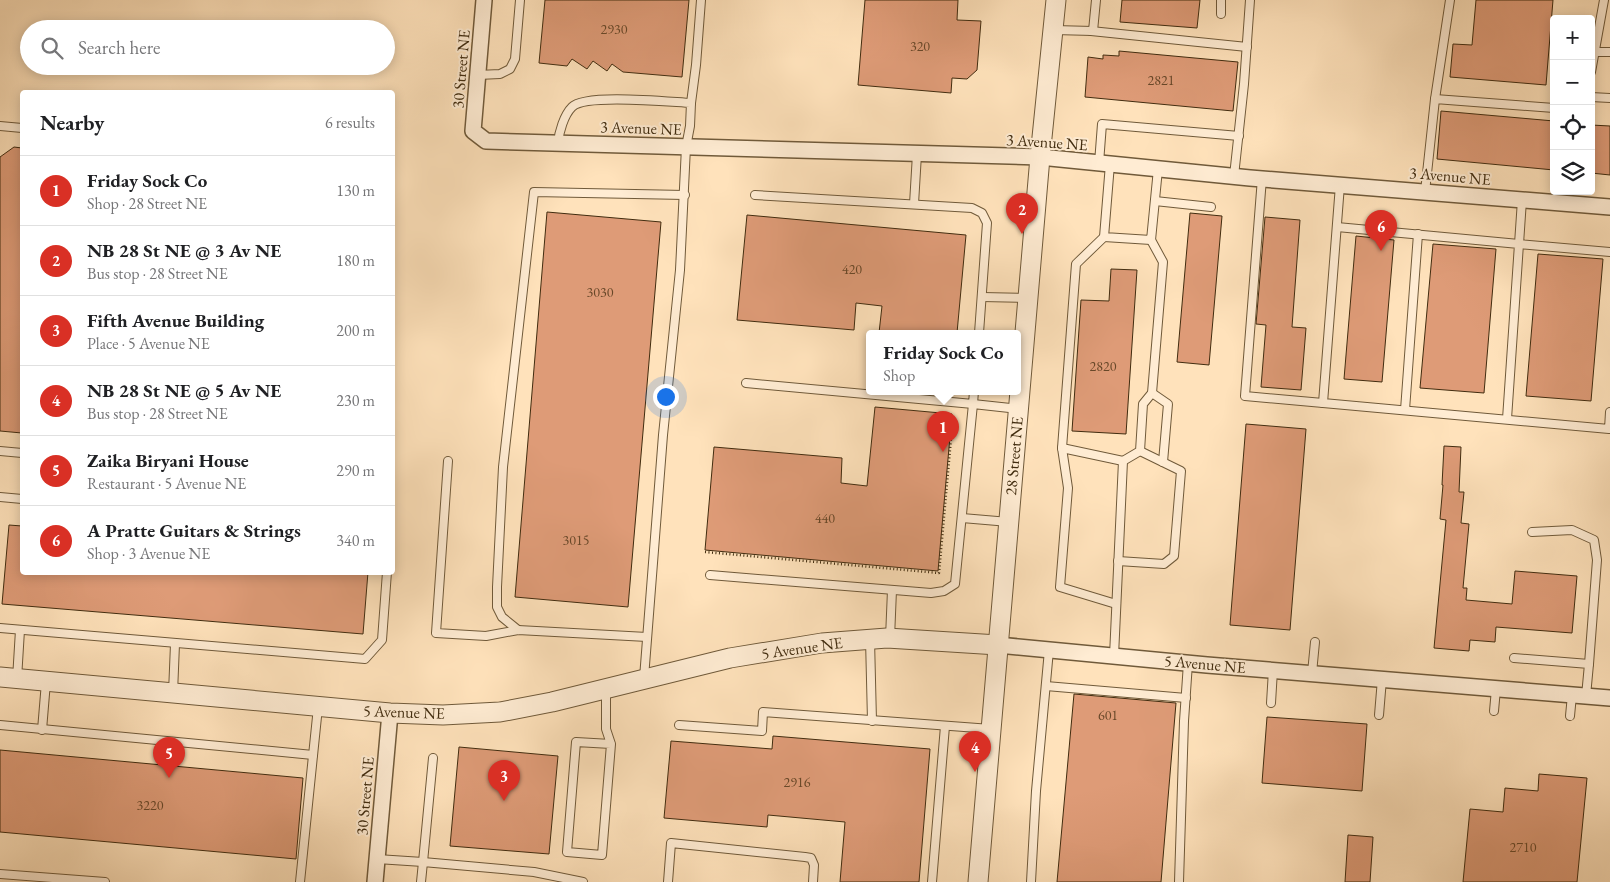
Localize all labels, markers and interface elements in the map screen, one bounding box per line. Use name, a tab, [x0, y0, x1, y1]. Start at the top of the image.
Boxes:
map controls	[1550, 15, 1595, 195]
button: +	[1550, 15, 1595, 60]
search box	[20, 20, 395, 75]
house number: 2930	[601, 20, 628, 38]
street label: 30 Street NE	[447, 29, 475, 109]
icon: search	[38, 34, 66, 62]
text: Search here	[78, 35, 160, 60]
house number: 320	[910, 37, 930, 55]
button: −	[1550, 60, 1595, 105]
house number: 2821	[1148, 71, 1174, 89]
button: locate	[1550, 105, 1595, 150]
text: Nearby	[40, 109, 104, 136]
text: 6 results	[325, 112, 375, 133]
street label: 3 Avenue NE	[600, 116, 682, 140]
street label: 3 Avenue NE	[1006, 129, 1088, 155]
button: layers	[1550, 150, 1595, 195]
street label: 3 Avenue NE	[1408, 162, 1492, 190]
text: Friday Sock Co	[87, 168, 207, 193]
text: 1	[52, 180, 60, 201]
text: 130 m	[336, 180, 375, 201]
text: Shop · 28 Street NE	[87, 193, 207, 214]
pin: 2	[1006, 193, 1038, 234]
pin: 6	[1365, 210, 1397, 251]
text: NB 28 St NE @ 3 Av NE	[87, 238, 281, 263]
text: 2	[52, 250, 60, 271]
text: 180 m	[336, 250, 375, 271]
house number: 420	[842, 260, 862, 278]
text: Bus stop · 28 Street NE	[87, 263, 228, 284]
house number: 3030	[587, 283, 614, 301]
text: Fifth Avenue Building	[87, 308, 264, 333]
text: 3	[52, 320, 60, 341]
text: 200 m	[336, 320, 375, 341]
popup	[866, 330, 1021, 395]
text: Place · 5 Avenue NE	[87, 333, 210, 354]
text: Friday Sock Co	[883, 340, 1004, 365]
house number: 2820	[1090, 357, 1117, 375]
text: Shop	[883, 365, 915, 386]
text: NB 28 St NE @ 5 Av NE	[87, 378, 281, 403]
your location	[653, 384, 679, 410]
text: 4	[52, 390, 60, 411]
text: 230 m	[336, 390, 375, 411]
text: Bus stop · 28 Street NE	[87, 403, 228, 424]
pin: 1	[927, 411, 959, 452]
street label: 28 Street NE	[1000, 416, 1028, 496]
text: Zaika Biryani House	[87, 448, 249, 473]
text: 5	[52, 460, 60, 481]
text: 290 m	[336, 460, 375, 481]
text: Restaurant · 5 Avenue NE	[87, 473, 246, 494]
house number: 440	[815, 509, 835, 527]
text: A Pratte Guitars & Strings	[87, 518, 301, 543]
text: 6	[52, 530, 60, 551]
text: 340 m	[336, 530, 375, 551]
house number: 3015	[563, 531, 589, 549]
text: Shop · 3 Avenue NE	[87, 543, 210, 564]
street label: 5 Avenue NE	[760, 632, 844, 664]
street label: 5 Avenue NE	[1163, 650, 1247, 678]
street label: 5 Avenue NE	[363, 700, 445, 724]
house number: 601	[1098, 706, 1118, 724]
pin: 4	[959, 731, 991, 772]
pin: 5	[153, 737, 185, 778]
street label: 30 Street NE	[351, 756, 379, 836]
pin: 3	[488, 760, 520, 801]
house number: 2916	[784, 773, 811, 791]
house number: 3220	[137, 796, 164, 814]
house number: 2710	[1510, 838, 1537, 856]

